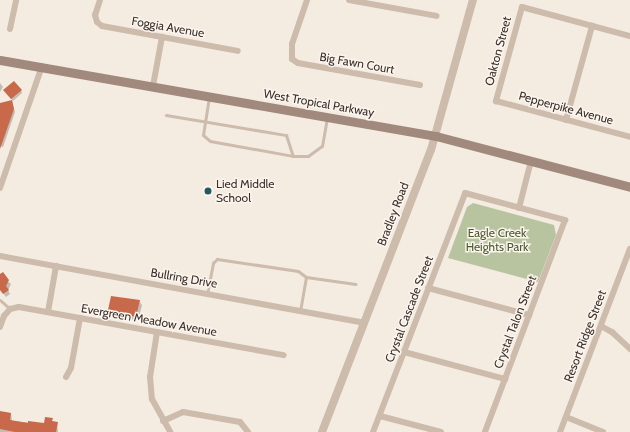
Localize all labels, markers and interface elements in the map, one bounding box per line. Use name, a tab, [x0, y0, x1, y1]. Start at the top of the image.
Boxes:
street label: Foggia Avenue	[131, 14, 205, 40]
street label: Oakton Street	[482, 15, 514, 87]
street label: Big Fawn Court	[319, 49, 395, 77]
street label: West Tropical Parkway	[263, 86, 375, 120]
street label: Pepperpike Avenue	[517, 88, 615, 128]
place label: Lied Middle School	[216, 177, 274, 205]
street label: Bradley Road	[374, 180, 412, 248]
marker: Lied Middle School	[203, 186, 213, 196]
park label: Eagle Creek Heights Park	[466, 226, 528, 254]
street label: Crystal Cascade Street	[382, 254, 436, 364]
street label: Bullring Drive	[149, 265, 219, 291]
street label: Crystal Talon Street	[491, 273, 539, 371]
street label: Resort Ridge Street	[561, 288, 609, 384]
street label: Evergreen Meadow Avenue	[80, 301, 218, 339]

